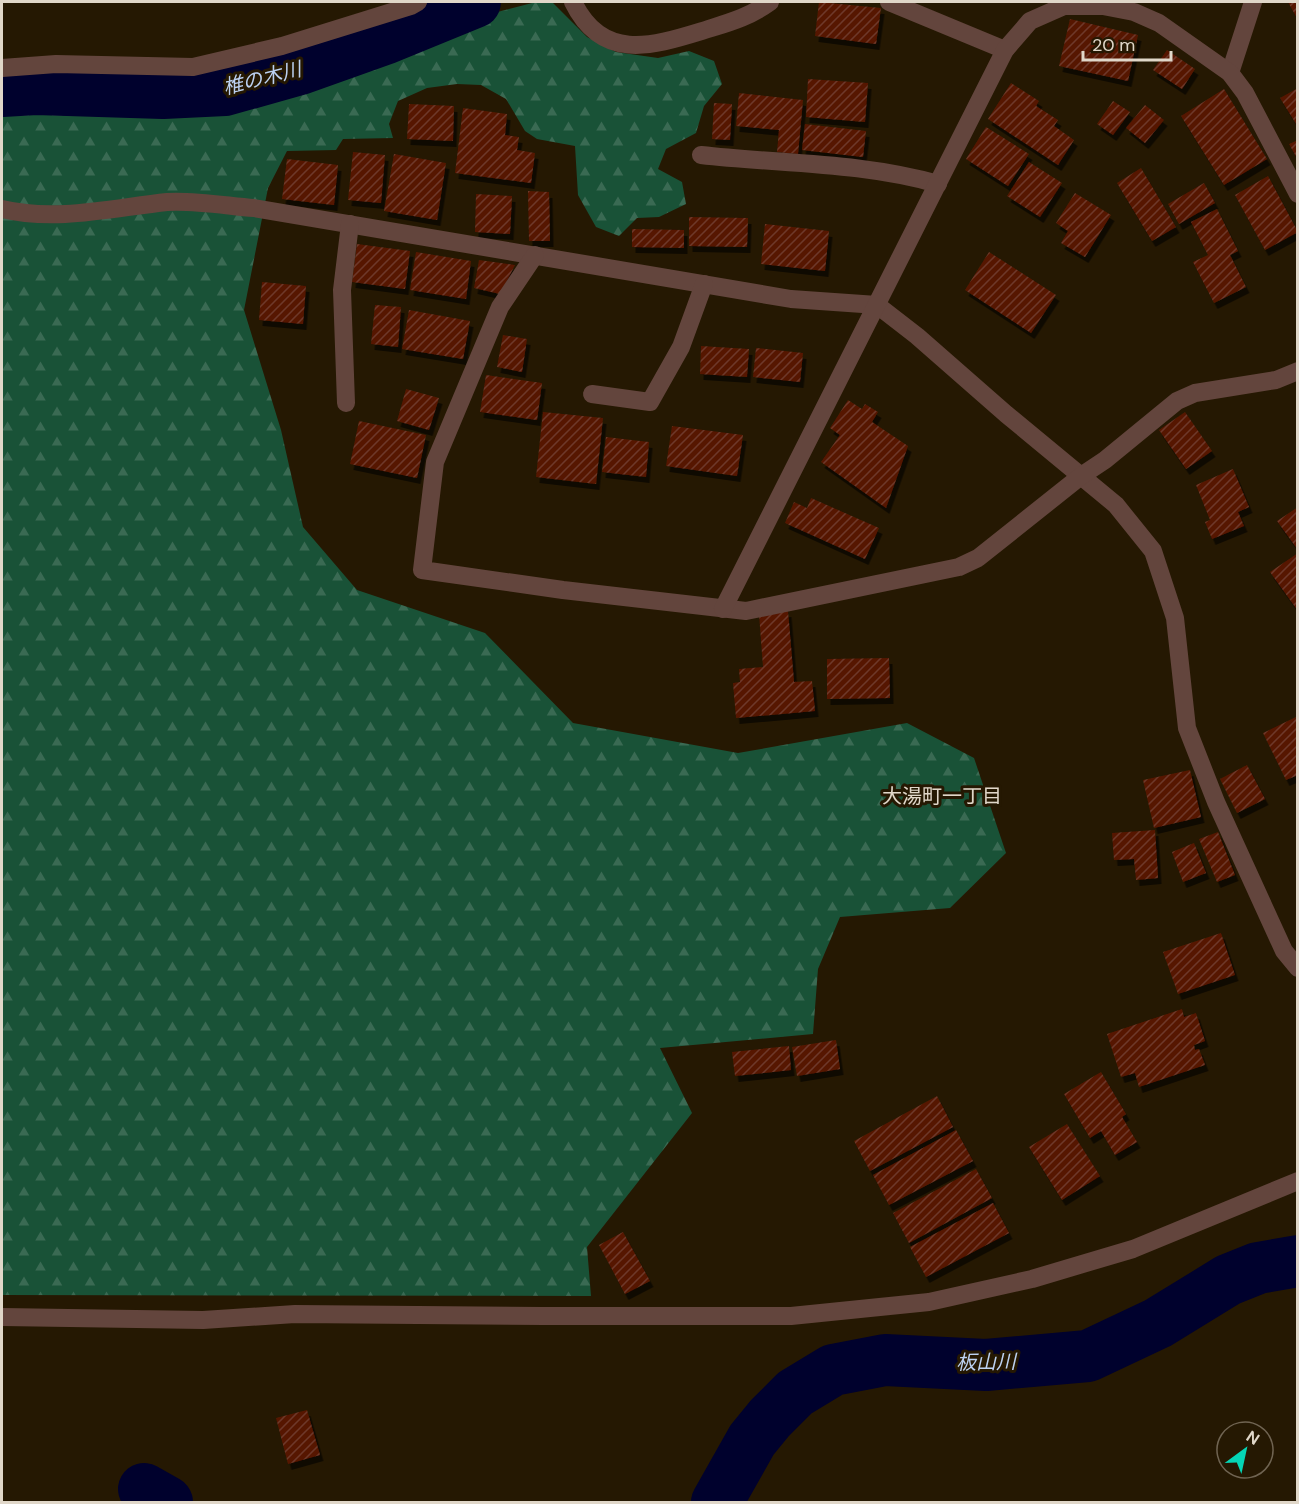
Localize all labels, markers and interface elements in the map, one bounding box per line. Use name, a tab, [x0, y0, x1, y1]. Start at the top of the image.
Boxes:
scale bar	[1083, 24, 1172, 62]
text: 20 m	[1092, 33, 1135, 57]
water label: 椎の木川	[220, 55, 306, 100]
district label: 大湯町一丁目	[882, 783, 1002, 809]
water label: 板山川	[956, 1348, 1018, 1376]
north arrow	[1215, 1420, 1275, 1480]
text: N	[1242, 1426, 1264, 1450]

